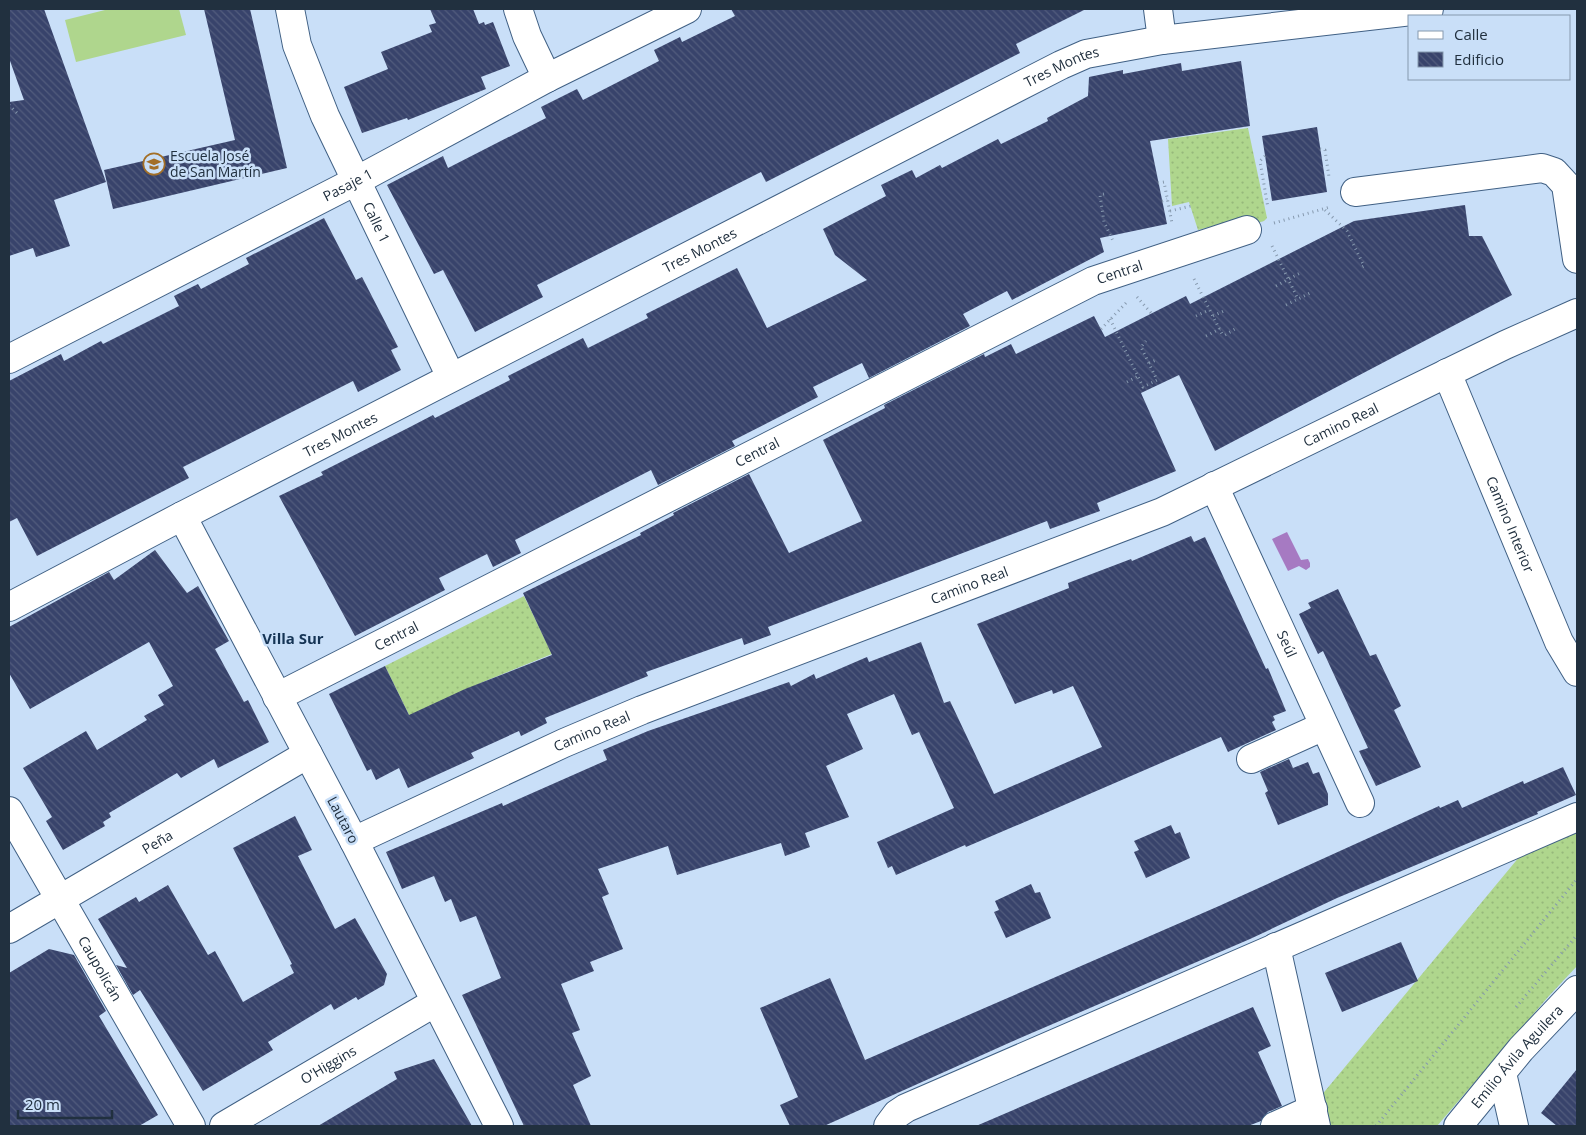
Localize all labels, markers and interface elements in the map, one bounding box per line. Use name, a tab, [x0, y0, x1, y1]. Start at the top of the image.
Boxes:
legend	[1408, 15, 1571, 80]
text: Calle	[1454, 24, 1488, 44]
street label: Tres Montes	[1021, 42, 1101, 91]
text: Edificio	[1454, 49, 1504, 69]
place label: Escuela José de San Martín	[170, 146, 261, 181]
school or university icon: Escuela José de San Martín	[142, 152, 166, 176]
street label: Pasaje 1	[320, 164, 376, 205]
street label: Calle 1	[359, 198, 395, 246]
street label: Tres Montes	[659, 223, 740, 277]
street label: Central	[1094, 255, 1145, 288]
street label: Camino Real	[1300, 398, 1382, 451]
street label: Tres Montes	[300, 407, 381, 461]
street label: Central	[732, 433, 782, 471]
street label: Camino Interior	[1482, 473, 1539, 575]
street label: Camino Real	[928, 561, 1011, 608]
street label: Central	[371, 616, 422, 655]
street label: Seúl	[1273, 627, 1302, 660]
district label: Villa Sur	[262, 628, 324, 648]
street label: Camino Real	[550, 706, 633, 756]
street label: Lautaro	[323, 793, 364, 847]
street label: Peña	[138, 825, 176, 858]
street label: Caupolicán	[74, 932, 127, 1004]
street label: Emilio Ávila Aguilera	[1466, 1001, 1567, 1112]
street label: O'Higgins	[297, 1040, 360, 1088]
scale bar	[18, 1088, 111, 1120]
text: 20 m	[25, 1094, 60, 1114]

